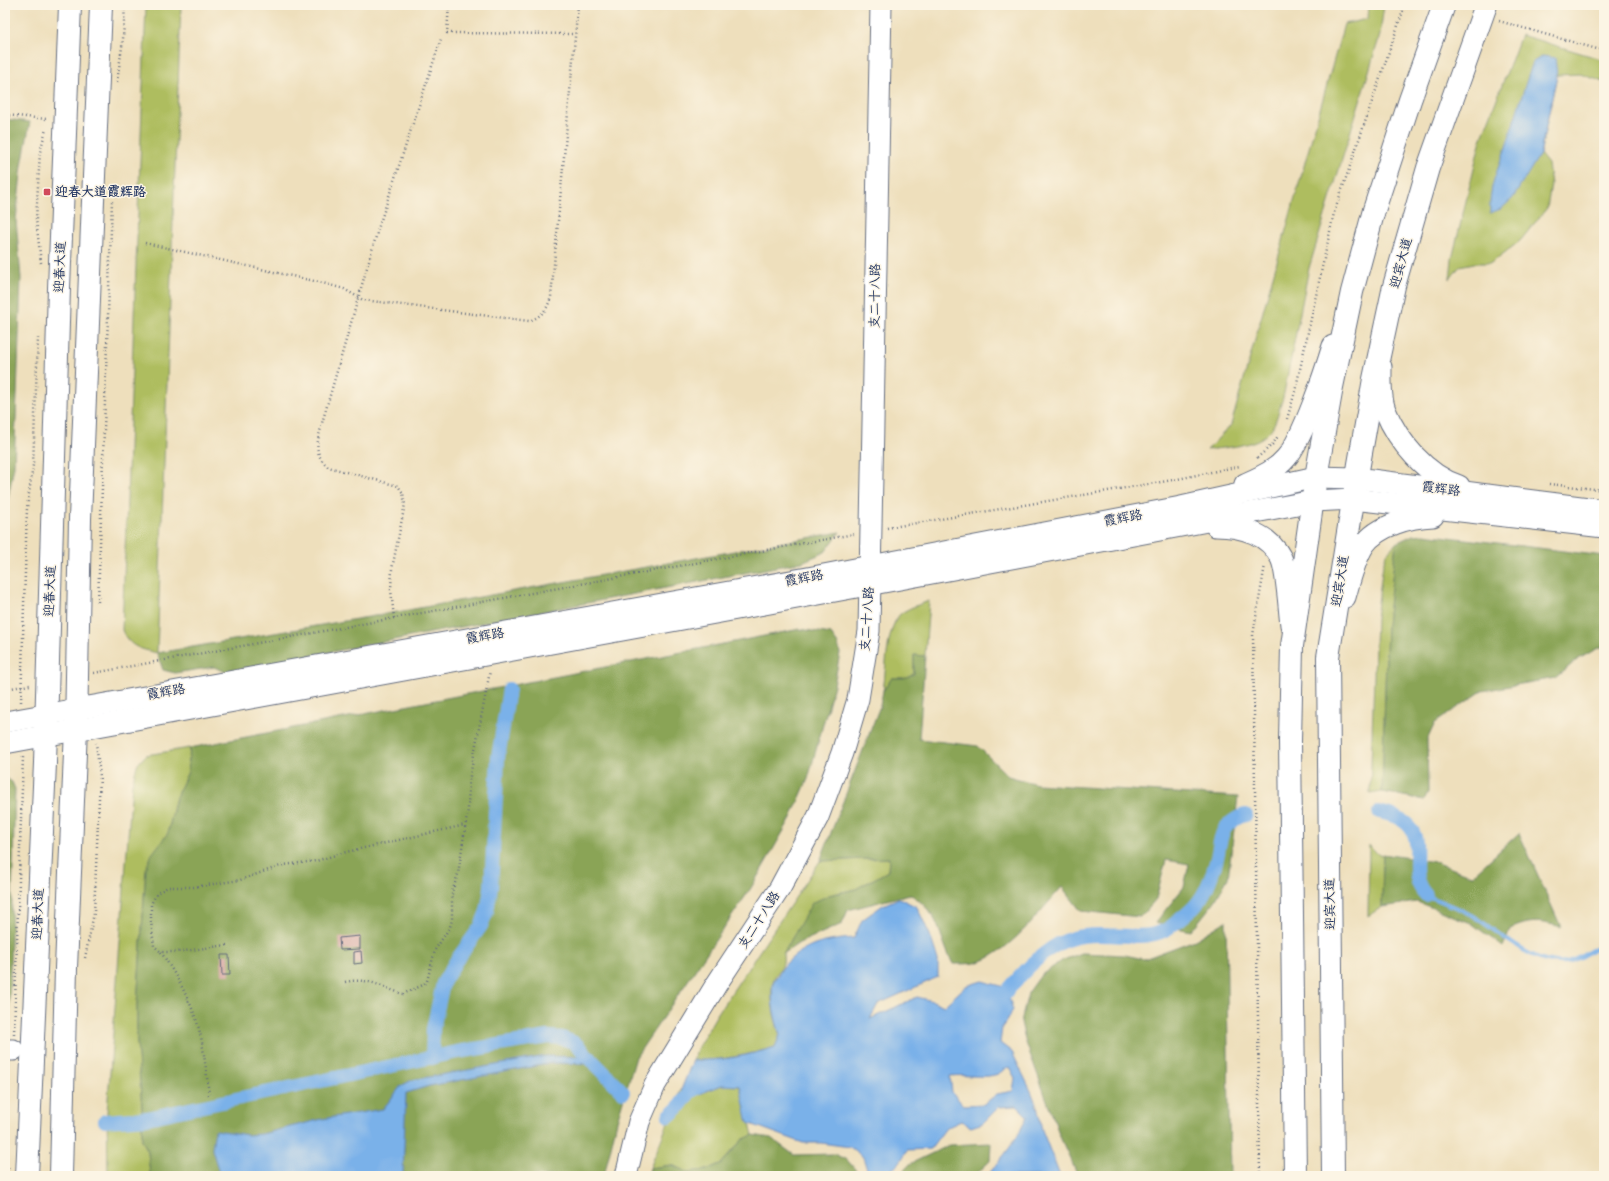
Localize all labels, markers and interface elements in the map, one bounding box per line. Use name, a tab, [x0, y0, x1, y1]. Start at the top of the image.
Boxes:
place label: 迎春大道霞辉路	[55, 183, 146, 201]
marker: 迎春大道霞辉路	[42, 187, 52, 197]
street label: 迎宾大道	[1386, 236, 1416, 290]
street label: 迎春大道	[50, 241, 70, 293]
street label: 支二十八路	[865, 263, 885, 329]
street label: 霞辉路	[1421, 478, 1461, 500]
street label: 霞辉路	[1102, 505, 1144, 531]
street label: 迎宾大道	[1327, 554, 1353, 608]
street label: 迎春大道	[40, 565, 60, 617]
street label: 霞辉路	[783, 565, 825, 591]
street label: 支二十八路	[856, 586, 878, 652]
street label: 霞辉路	[464, 624, 506, 648]
street label: 霞辉路	[145, 680, 187, 704]
street label: 迎宾大道	[1321, 878, 1339, 930]
street label: 迎春大道	[28, 888, 48, 940]
street label: 支二十八路	[734, 888, 784, 952]

